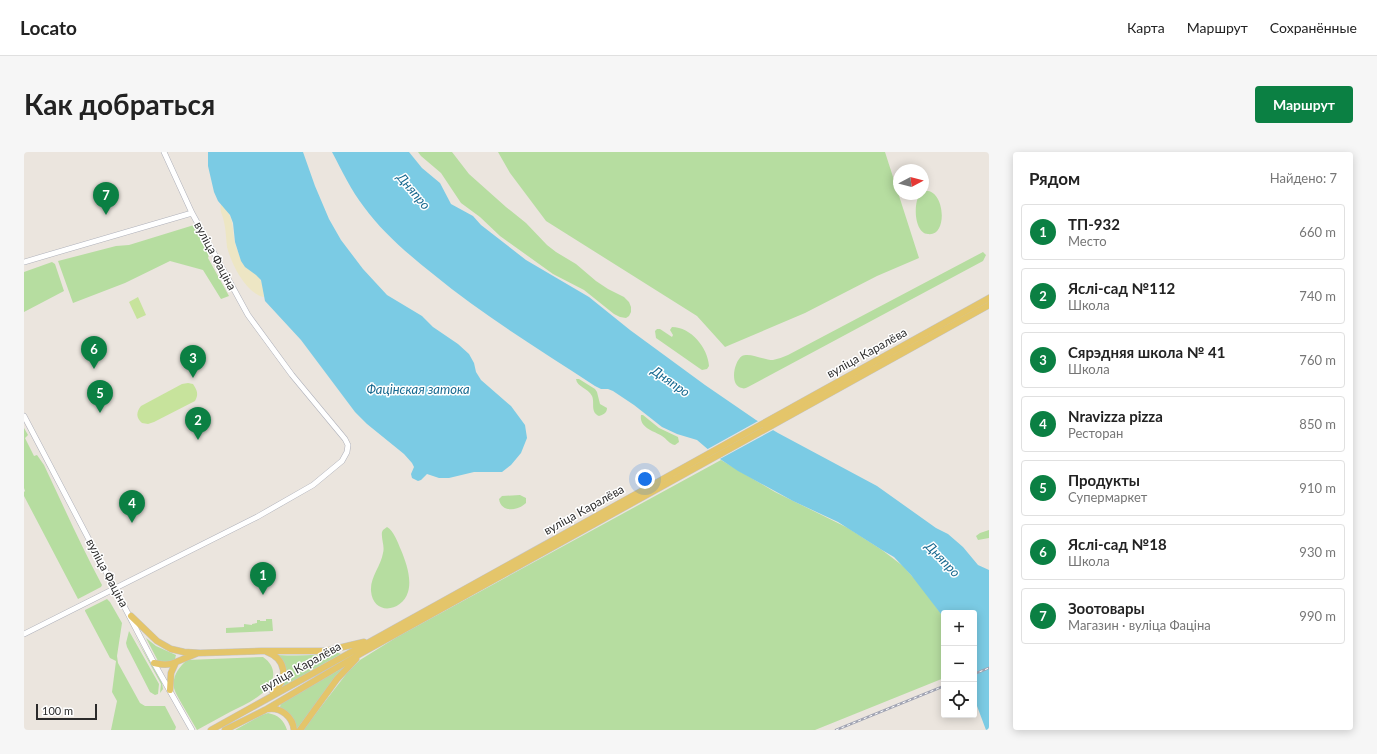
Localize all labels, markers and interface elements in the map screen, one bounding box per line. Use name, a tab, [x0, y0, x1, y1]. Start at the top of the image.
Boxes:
text: Locato	[20, 16, 77, 39]
text: Карта	[1127, 19, 1165, 36]
text: Маршрут	[1187, 19, 1248, 36]
text: Сохранённые	[1270, 19, 1357, 36]
button: Маршрут	[1255, 86, 1353, 123]
text: Как добраться	[24, 87, 215, 121]
north arrow	[893, 164, 929, 200]
text: Рядом	[1029, 168, 1080, 189]
water label: Дняпро	[393, 169, 434, 213]
text: Найдено: 7	[1270, 170, 1337, 186]
pin: 7	[93, 182, 119, 215]
text: ТП-932	[1068, 215, 1120, 233]
street label: вуліца Фаціна	[191, 219, 240, 293]
text: 1	[1039, 224, 1047, 240]
text: 660 m	[1299, 224, 1336, 240]
text: Место	[1068, 233, 1107, 249]
text: Яслі-сад №112	[1068, 279, 1175, 297]
text: 2	[1039, 288, 1047, 304]
text: 740 m	[1299, 288, 1336, 304]
text: Школа	[1068, 297, 1110, 313]
street label: вуліца Каралёва	[824, 324, 910, 381]
pin: 6	[81, 336, 107, 369]
text: Сярэдняя школа № 41	[1068, 343, 1226, 361]
pin: 3	[180, 345, 206, 378]
text: 3	[1039, 352, 1047, 368]
text: 760 m	[1299, 352, 1336, 368]
water label: Дняпро	[648, 361, 693, 400]
text: Школа	[1068, 361, 1110, 377]
pin: 5	[87, 380, 113, 413]
water label: Фацінская затока	[366, 381, 470, 397]
pin: 2	[185, 407, 211, 440]
text: Nravizza pizza	[1068, 407, 1163, 425]
text: 4	[1039, 416, 1047, 432]
text: 850 m	[1299, 416, 1336, 432]
text: Ресторан	[1068, 425, 1123, 441]
your location	[635, 469, 655, 489]
text: Продукты	[1068, 471, 1140, 489]
text: 5	[1039, 480, 1047, 496]
text: 910 m	[1299, 480, 1336, 496]
street label: вуліца Каралёва	[541, 481, 627, 538]
text: Супермаркет	[1068, 489, 1147, 505]
pin: 4	[119, 490, 145, 523]
text: Яслі-сад №18	[1068, 535, 1167, 553]
street label: вуліца Фаціна	[83, 536, 132, 610]
water label: Дняпро	[922, 537, 964, 580]
text: 6	[1039, 544, 1047, 560]
text: 930 m	[1299, 544, 1336, 560]
text: Школа	[1068, 553, 1110, 569]
pin: 1	[250, 562, 276, 595]
text: Зоотовары	[1068, 599, 1145, 617]
text: 7	[1039, 608, 1047, 624]
text: 990 m	[1299, 608, 1336, 624]
map controls	[941, 610, 977, 718]
button: +	[941, 610, 977, 646]
text: Магазин · вуліца Фаціна	[1068, 617, 1211, 633]
street label: вуліца Каралёва	[258, 638, 344, 695]
button: −	[941, 646, 977, 682]
button: locate	[941, 682, 977, 718]
scale bar	[36, 702, 97, 721]
text: 100 m	[42, 704, 73, 717]

